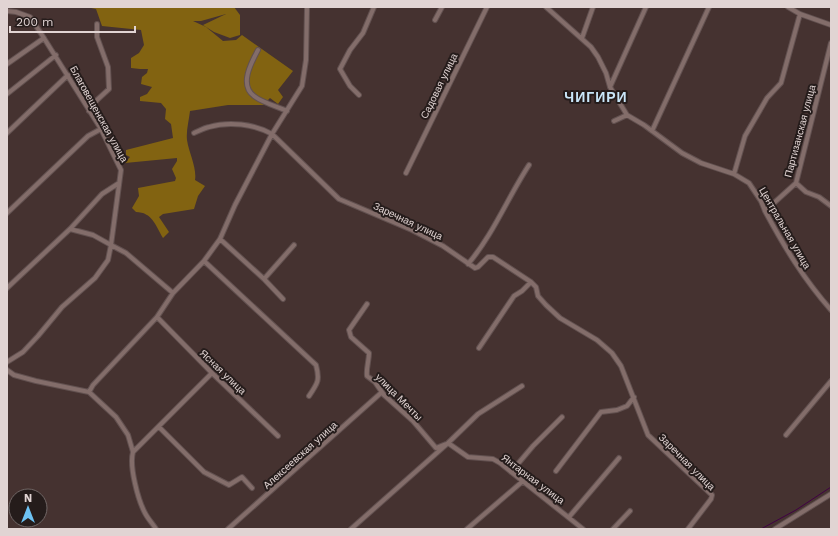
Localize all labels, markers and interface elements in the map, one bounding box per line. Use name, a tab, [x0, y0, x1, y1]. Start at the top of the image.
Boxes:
scale bar	[10, 8, 135, 34]
text: 200 m	[16, 15, 53, 29]
street label: Садовая улица	[418, 51, 460, 120]
street label: Благовещенская улица	[68, 64, 130, 164]
street label: Партизанская улица	[782, 83, 818, 179]
district label: ЧИГИРИ	[564, 89, 628, 105]
street label: Центральная улица	[757, 185, 813, 271]
street label: Заречная улица	[372, 200, 445, 242]
street label: Ясная улица	[198, 347, 249, 397]
street label: улица Мечты	[373, 371, 425, 423]
street label: Алексеевская улица	[261, 419, 339, 491]
street label: Заречная улица	[657, 432, 718, 493]
street label: Янтарная улица	[499, 452, 567, 506]
north arrow	[8, 488, 48, 528]
text: N	[24, 492, 32, 505]

